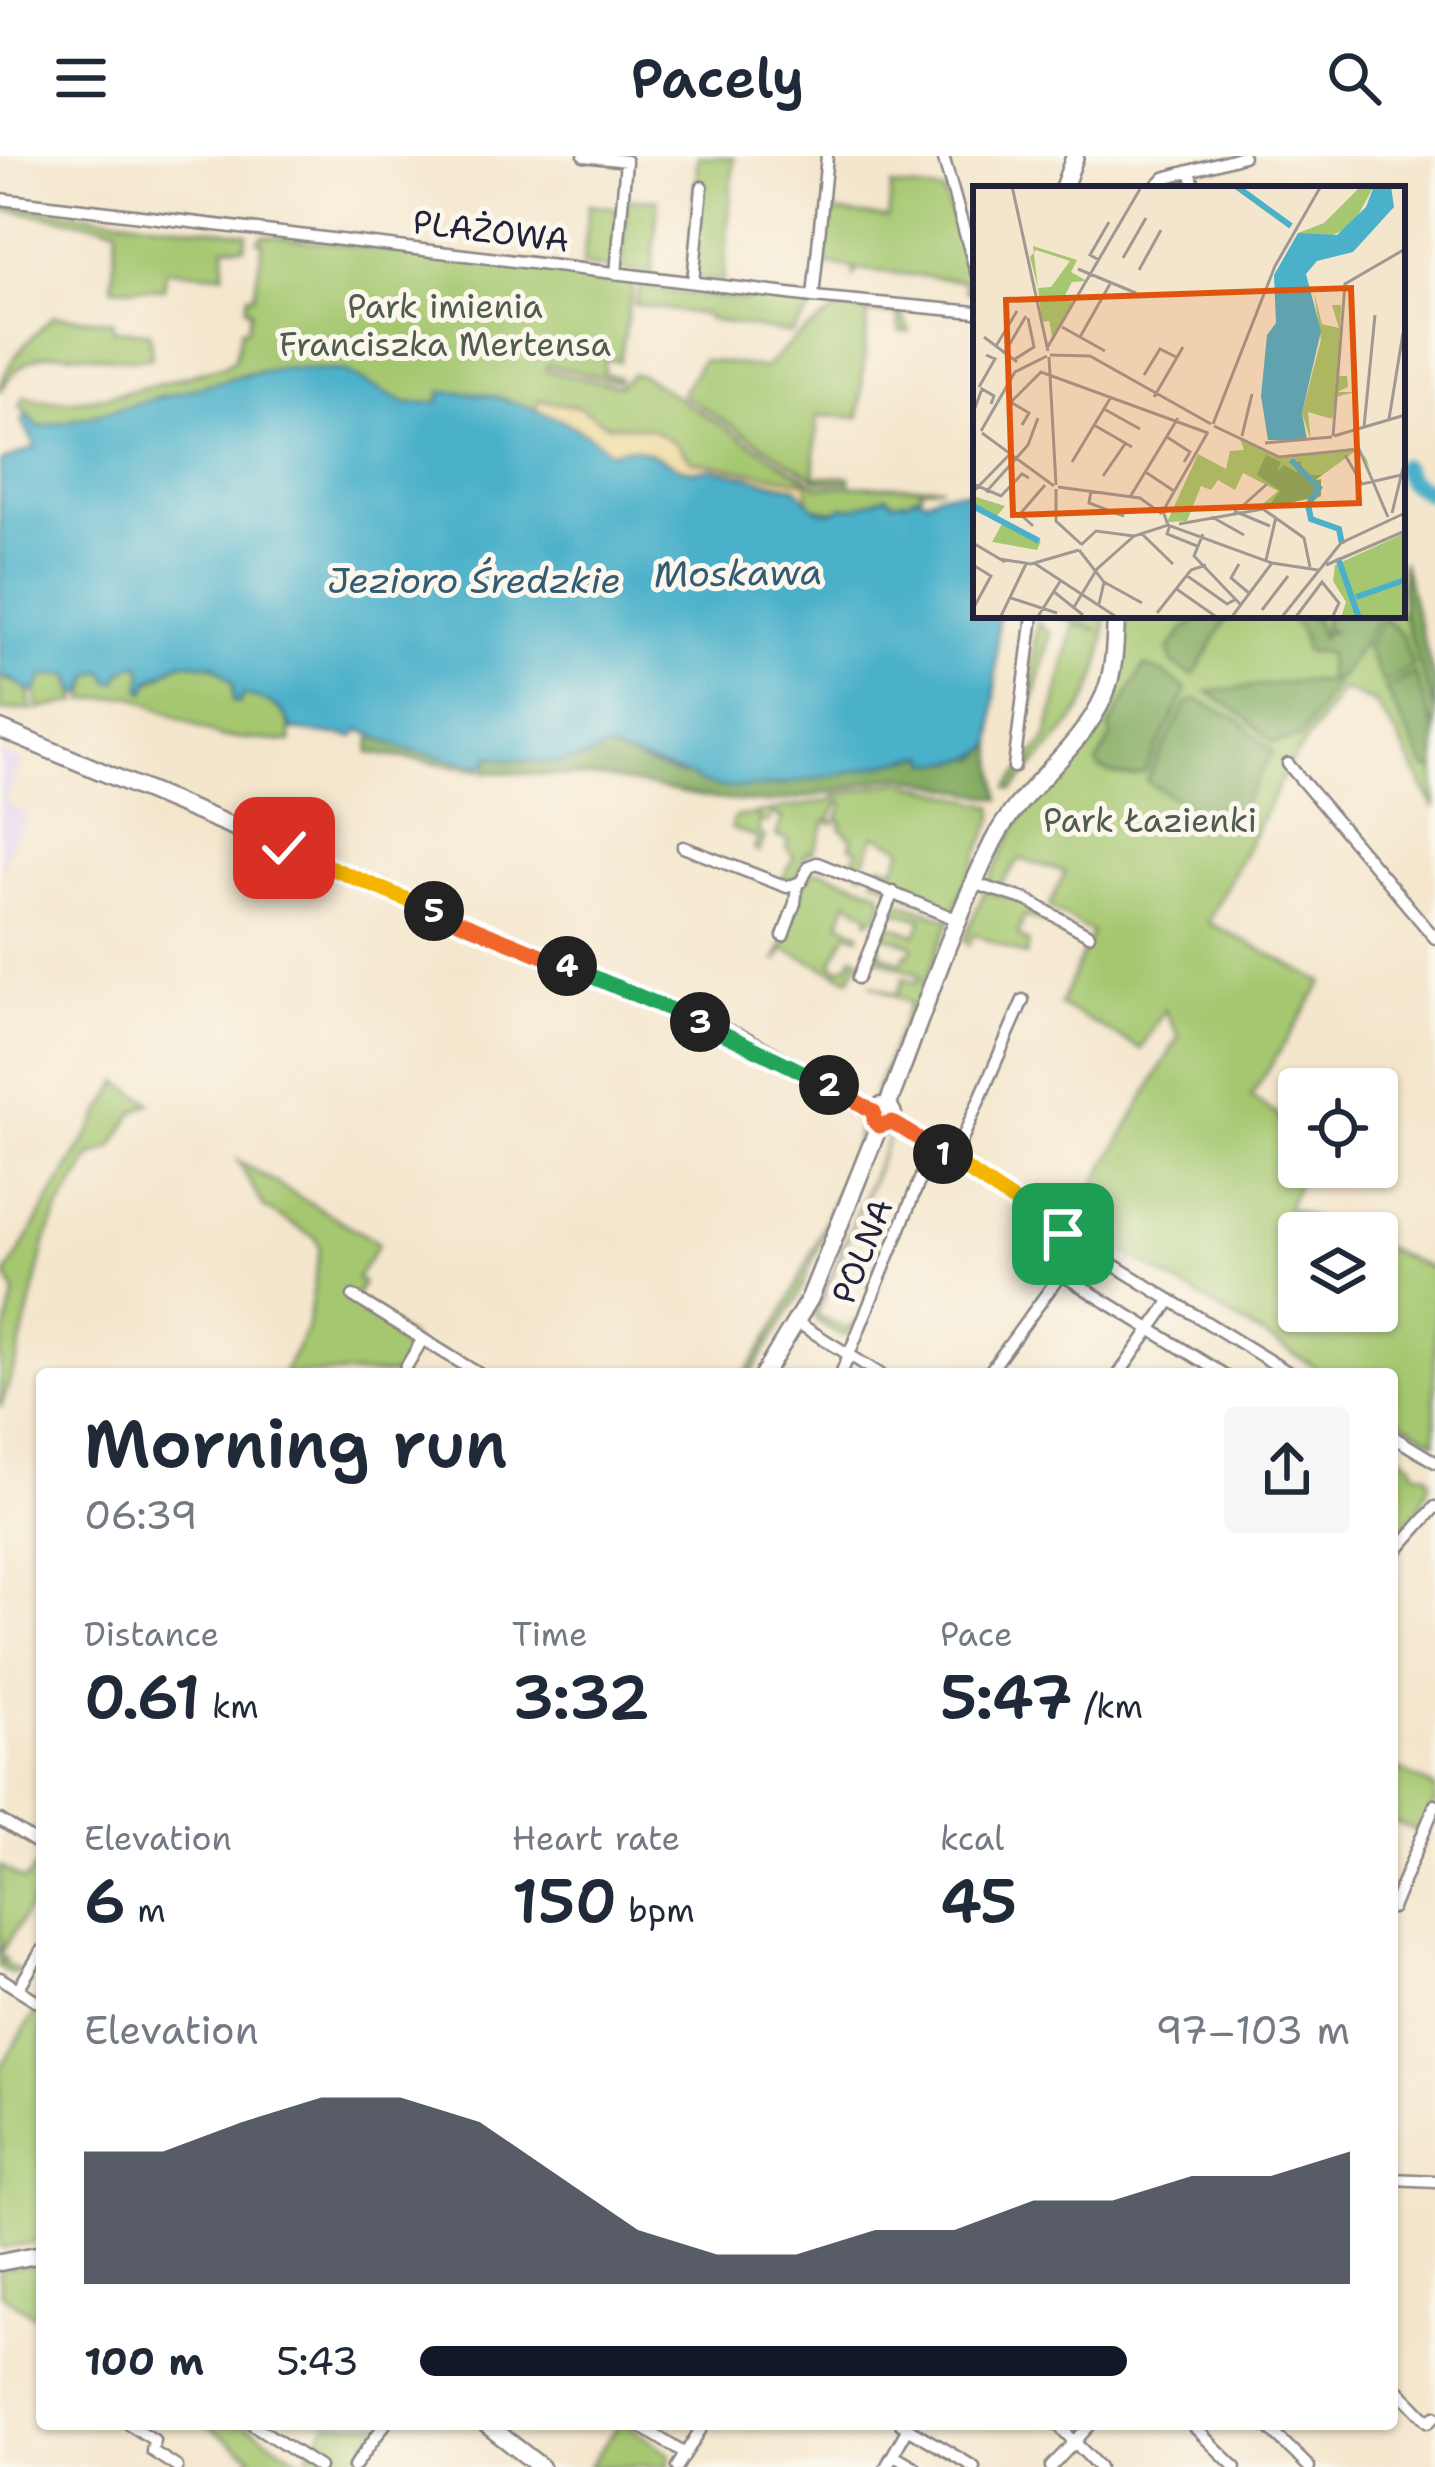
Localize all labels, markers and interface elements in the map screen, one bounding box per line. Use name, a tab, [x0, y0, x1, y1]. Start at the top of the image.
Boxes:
text: Pacely	[631, 42, 804, 114]
icon: menu	[48, 45, 114, 111]
icon: search	[1321, 45, 1387, 111]
inset map	[973, 186, 1405, 618]
street label: PLAŻOWA	[410, 199, 572, 263]
park label: Park imienia Franciszka Mertensa	[279, 284, 611, 367]
water label: Moskawa	[653, 547, 823, 599]
water label: Jezioro Średzkie	[327, 556, 621, 605]
pin	[233, 797, 335, 899]
park label: Park Łazienki	[1043, 798, 1257, 843]
icon: check	[251, 815, 317, 881]
pin: 5	[404, 881, 464, 941]
text: 5	[424, 888, 444, 933]
pin: 4	[537, 936, 597, 996]
text: 4	[555, 943, 579, 988]
pin: 3	[670, 992, 730, 1052]
text: 3	[688, 999, 712, 1044]
pin: 2	[799, 1055, 859, 1115]
text: 2	[817, 1062, 841, 1107]
map controls	[1278, 1068, 1398, 1332]
button: locate	[1278, 1068, 1398, 1188]
pin: 1	[913, 1124, 973, 1184]
text: 1	[935, 1131, 951, 1176]
pin	[1012, 1183, 1114, 1285]
street label: POLNA	[821, 1192, 903, 1310]
icon: arrive	[1030, 1201, 1096, 1267]
button: layers	[1278, 1212, 1398, 1332]
text: Morning run	[84, 1400, 508, 1488]
button: share	[1224, 1407, 1350, 1533]
text: 06:39	[84, 1489, 198, 1541]
text: Distance	[84, 1612, 219, 1657]
text: Time	[512, 1612, 588, 1657]
text: Pace	[940, 1612, 1013, 1657]
text: 0.61	[84, 1657, 201, 1737]
text: 3:32	[512, 1657, 650, 1737]
text: 5:47	[940, 1657, 1073, 1737]
text: km	[201, 1684, 259, 1729]
text: /km	[1073, 1684, 1143, 1729]
text: Elevation	[84, 1816, 232, 1861]
text: Heart rate	[512, 1816, 680, 1861]
text: kcal	[940, 1816, 1004, 1861]
text: 6	[84, 1861, 126, 1941]
text: 150	[512, 1861, 617, 1941]
text: 45	[940, 1861, 1017, 1941]
text: m	[126, 1888, 166, 1933]
text: bpm	[617, 1888, 695, 1933]
text: Elevation	[84, 2004, 259, 2056]
text: 97–103 m	[1156, 2004, 1350, 2056]
text: 100 m	[84, 2335, 204, 2387]
text: 5:43	[276, 2335, 359, 2387]

